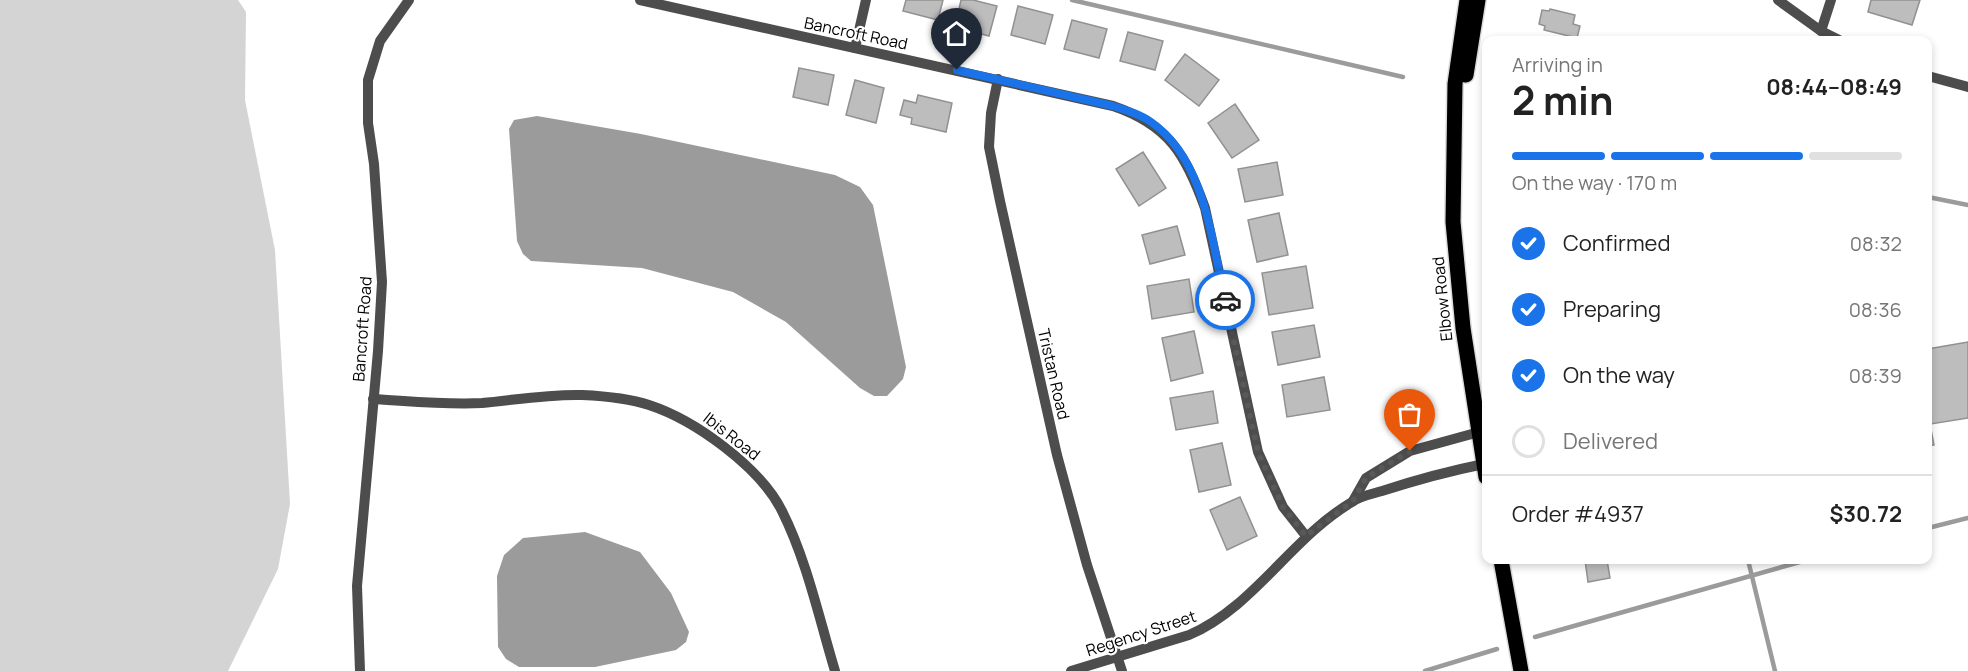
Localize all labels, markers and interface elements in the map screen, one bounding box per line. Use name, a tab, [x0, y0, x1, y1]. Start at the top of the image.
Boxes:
pin	[931, 8, 982, 70]
street label: Bancroft Road	[802, 11, 910, 55]
icon: home	[940, 17, 973, 50]
text: Arriving in	[1512, 51, 1603, 78]
text: 08:44–08:49	[1766, 72, 1902, 102]
text: 2 min	[1512, 73, 1613, 127]
text: On the way · 170 m	[1512, 169, 1677, 196]
icon: check	[1512, 227, 1545, 260]
text: Confirmed	[1563, 228, 1671, 258]
text: 08:32	[1850, 230, 1902, 257]
street label: Elbow Road	[1427, 256, 1457, 342]
courier	[1195, 270, 1255, 330]
street label: Bancroft Road	[347, 276, 377, 382]
icon: car	[1209, 284, 1242, 317]
icon: check	[1512, 293, 1545, 326]
text: Preparing	[1563, 294, 1661, 324]
text: 08:36	[1849, 296, 1902, 323]
street label: Tristan Road	[1033, 326, 1075, 422]
icon: check	[1512, 359, 1545, 392]
text: On the way	[1563, 360, 1675, 390]
text: 08:39	[1849, 362, 1902, 389]
pin	[1384, 389, 1435, 451]
icon: bag	[1393, 398, 1426, 431]
street label: Ibis Road	[699, 407, 765, 465]
text: Delivered	[1563, 426, 1658, 456]
text: Order #4937	[1512, 499, 1644, 529]
text: $30.72	[1829, 499, 1902, 529]
street label: Regency Street	[1083, 605, 1199, 661]

